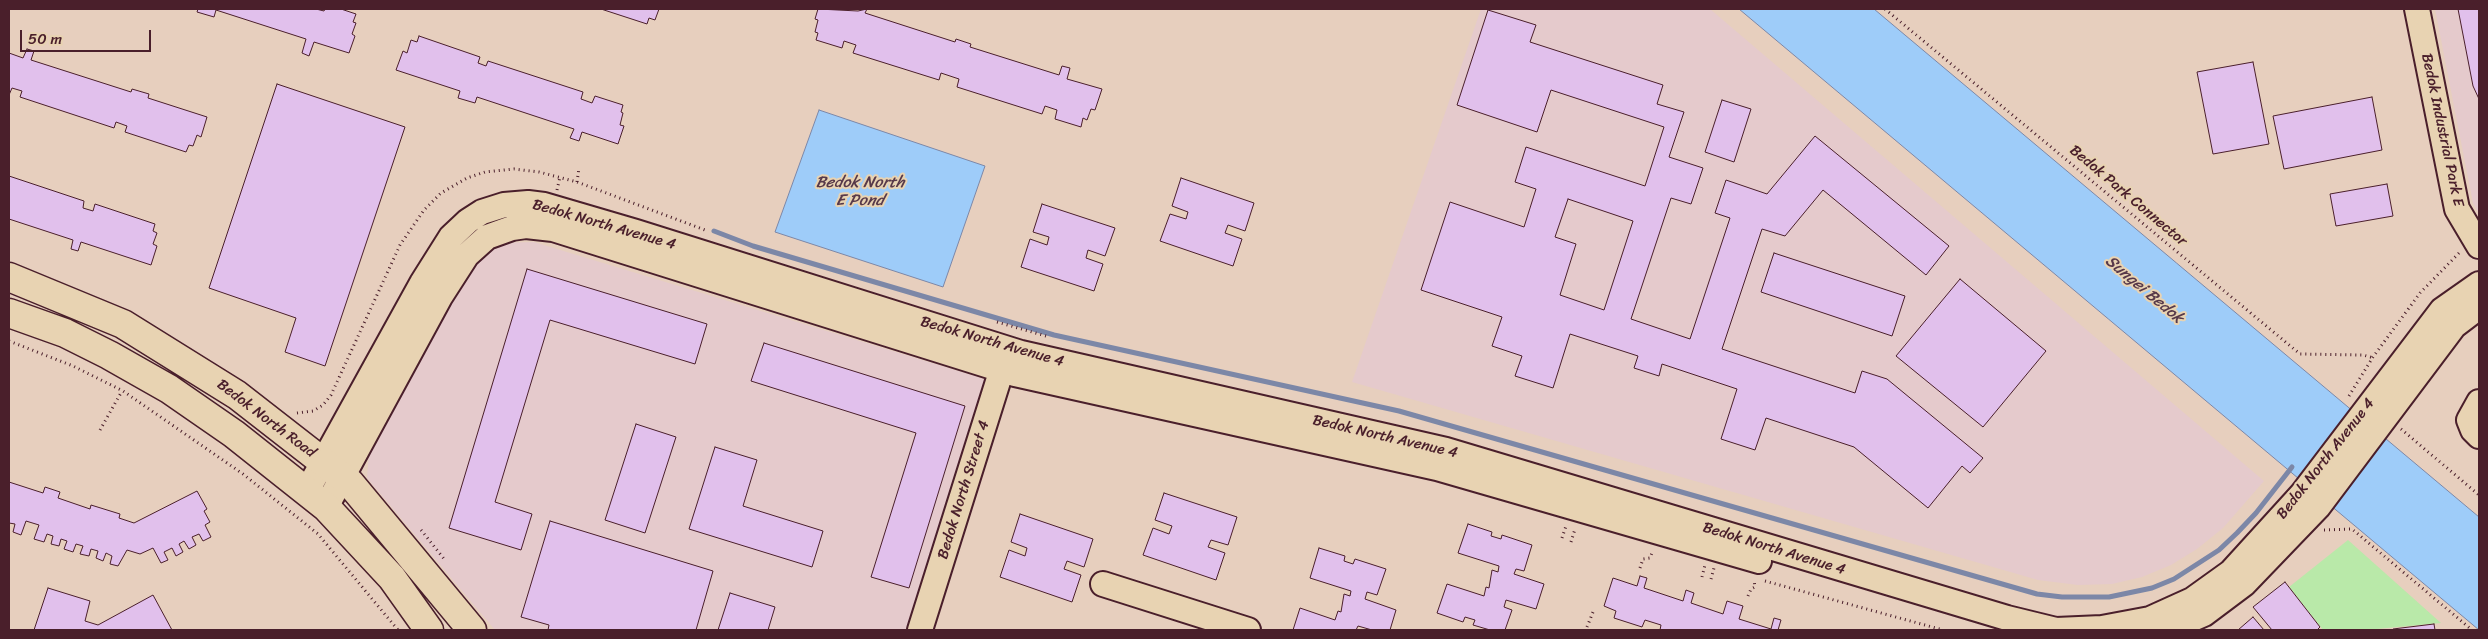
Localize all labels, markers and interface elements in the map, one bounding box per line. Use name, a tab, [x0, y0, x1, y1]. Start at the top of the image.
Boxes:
scale bar	[22, 20, 154, 52]
text: 50 m	[28, 26, 62, 52]
street label: Bedok Industrial Park E	[2417, 52, 2467, 208]
street label: Bedok Park Connector	[2066, 142, 2190, 250]
water label: Bedok North E Pond	[816, 173, 904, 211]
street label: Bedok North Avenue 4	[530, 196, 678, 254]
water label: Sungei Bedok	[2101, 252, 2187, 328]
street label: Bedok North Avenue 4	[918, 313, 1066, 371]
street label: Bedok North Road	[213, 376, 319, 462]
street label: Bedok North Avenue 4	[2273, 395, 2379, 523]
street label: Bedok North Avenue 4	[1311, 412, 1459, 462]
street label: Bedok North Street 4	[934, 419, 994, 561]
street label: Bedok North Avenue 4	[1701, 519, 1847, 579]

